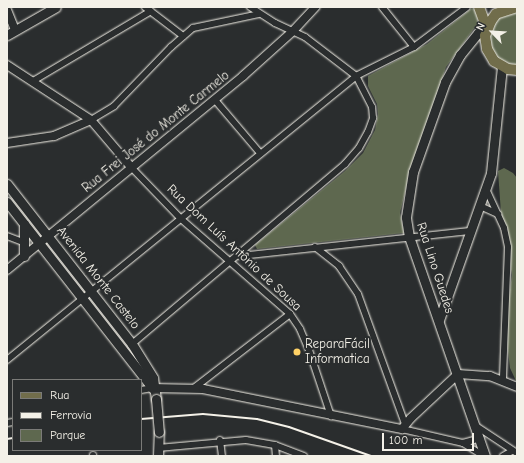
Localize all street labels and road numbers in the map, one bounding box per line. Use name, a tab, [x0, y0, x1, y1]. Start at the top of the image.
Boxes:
street label: Rua Frei José do Monte Carmelo	[79, 68, 233, 196]
street label: Rua Dom Luís Antônio de Sousa	[164, 182, 304, 314]
street label: Rua Lino Guedes	[413, 221, 457, 315]
street label: Avenida Monte Castelo	[53, 223, 143, 333]

